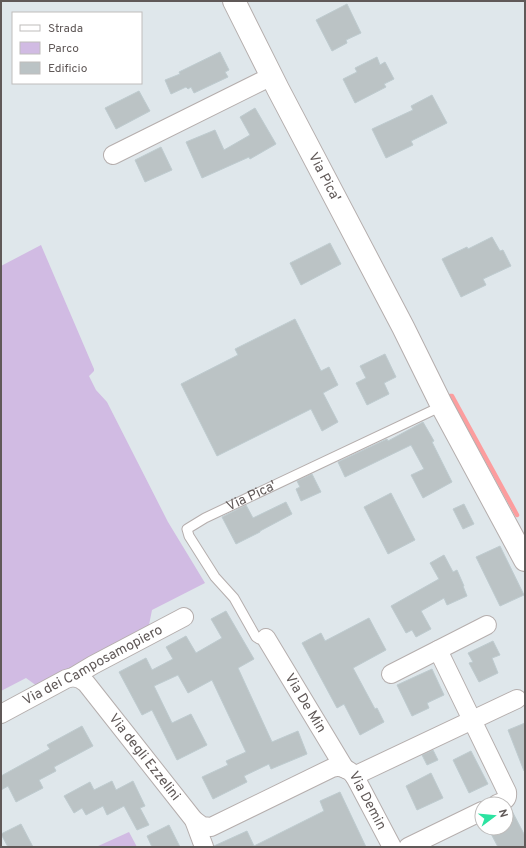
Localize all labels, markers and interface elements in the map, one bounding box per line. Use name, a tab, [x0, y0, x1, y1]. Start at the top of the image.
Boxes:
legend	[12, 12, 142, 84]
text: Strada	[48, 21, 83, 37]
text: Parco	[48, 41, 79, 57]
text: Edificio	[48, 61, 88, 77]
street label: Via Pica'	[304, 150, 344, 205]
street label: Via Pica'	[224, 477, 279, 515]
street label: Via dei Camposamopiero	[20, 621, 166, 709]
street label: Via De Min	[281, 670, 330, 736]
street label: Via degli Ezzelini	[105, 710, 184, 804]
street label: Via Demin	[345, 768, 390, 833]
north arrow	[474, 796, 514, 836]
text: N	[495, 808, 510, 819]

